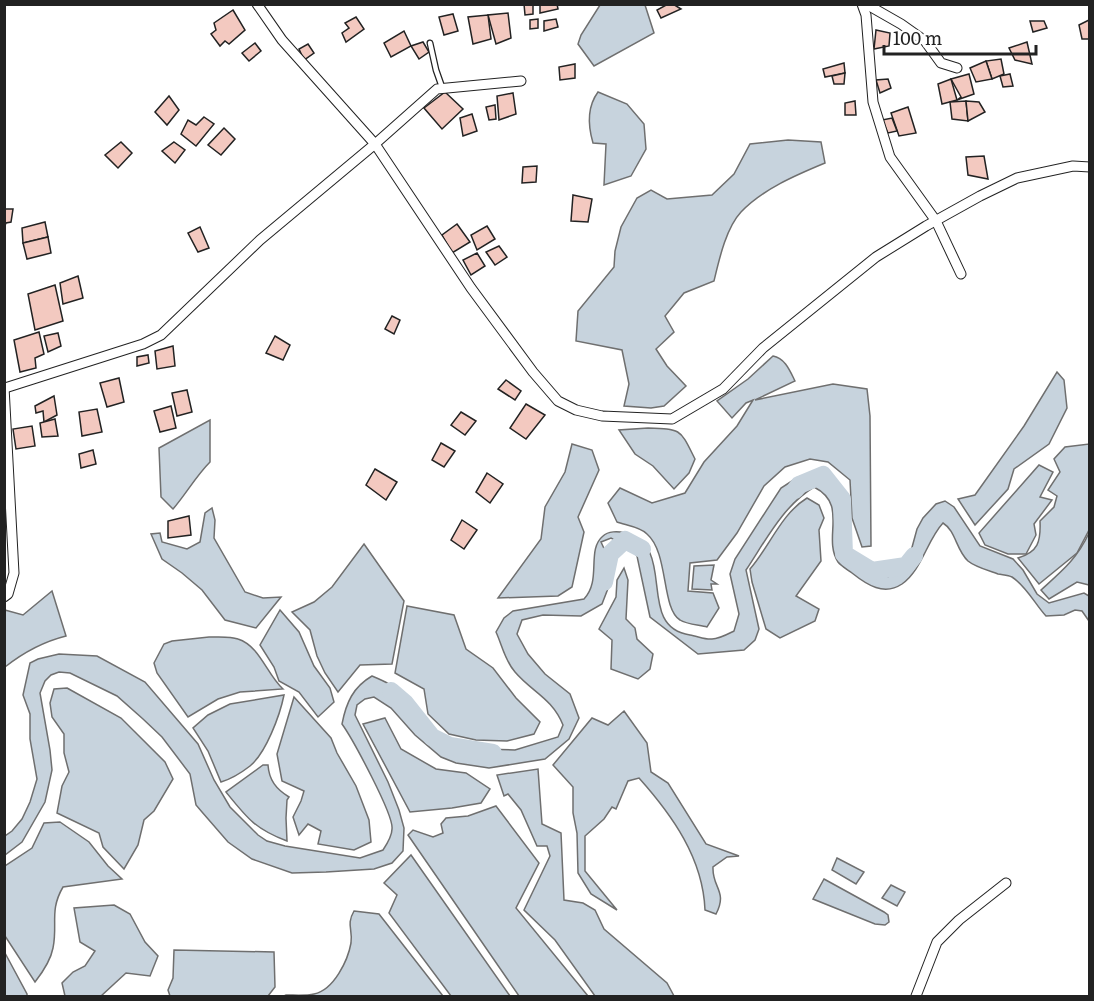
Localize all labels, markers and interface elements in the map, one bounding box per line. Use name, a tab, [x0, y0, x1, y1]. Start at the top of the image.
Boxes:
scale bar	[884, 18, 1036, 56]
text: 100 m	[893, 24, 942, 51]

